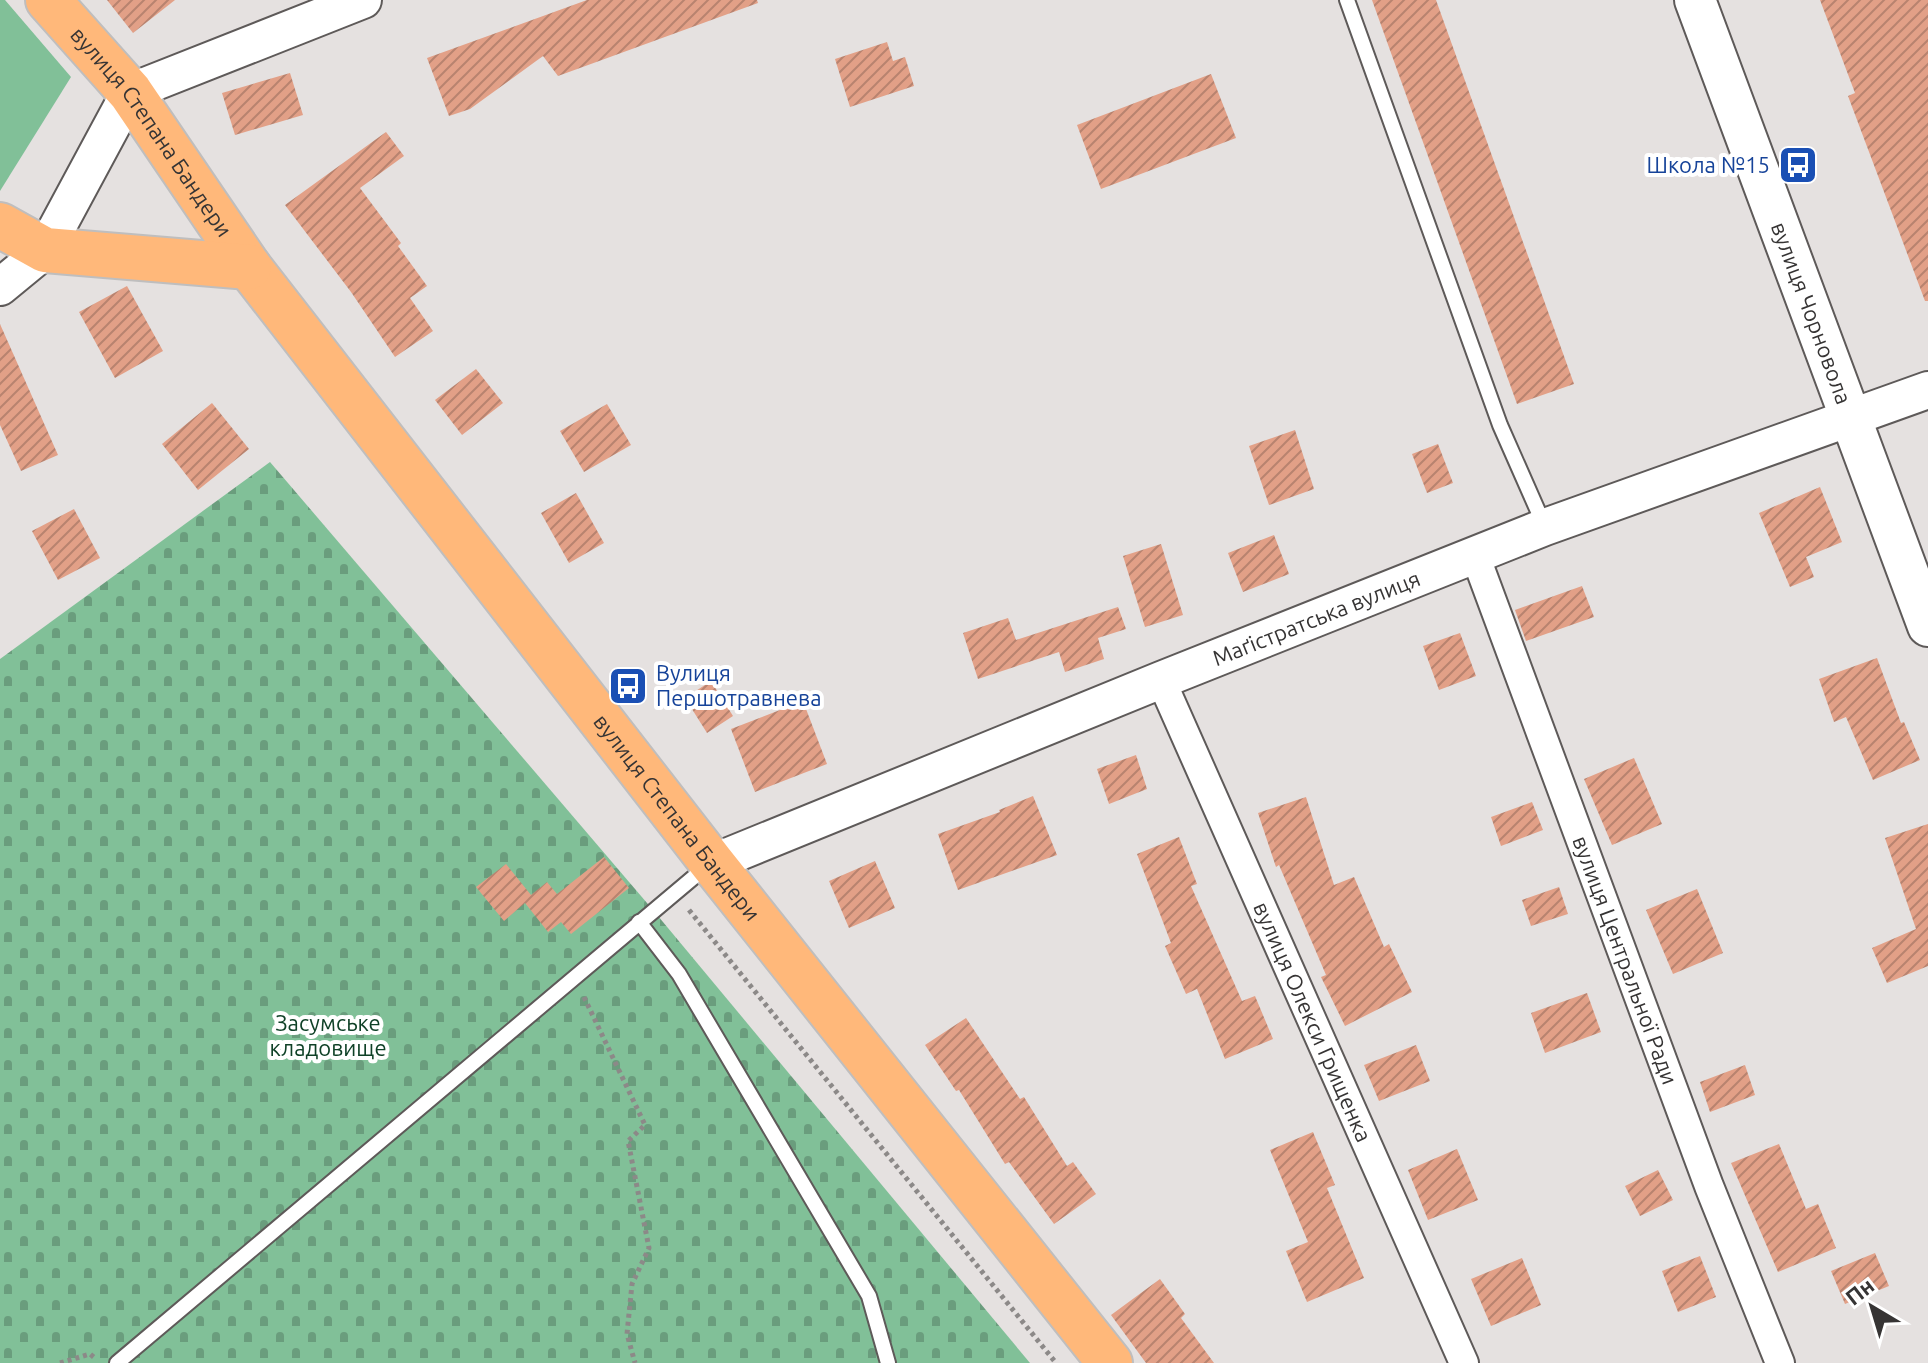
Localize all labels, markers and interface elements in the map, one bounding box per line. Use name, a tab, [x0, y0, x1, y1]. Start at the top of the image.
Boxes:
street label: вулиця Степана Бандери	[66, 22, 238, 241]
bus stop icon: Школа №15	[1777, 144, 1819, 186]
place label: Школа №15	[1647, 152, 1770, 177]
street label: вулиця Чорновола	[1767, 218, 1857, 407]
street label: Маґістратська вулиця	[1209, 565, 1423, 670]
place label: Вулиця Першотравнева	[656, 660, 821, 710]
bus stop icon: Вулиця Першотравнева	[607, 665, 649, 707]
street label: вулиця Степана Бандери	[589, 709, 766, 925]
street label: вулиця Центральної Ради	[1568, 832, 1683, 1088]
street label: вулиця Олекси Грищенка	[1249, 898, 1377, 1146]
park label: Засумське кладовище	[269, 1010, 387, 1060]
north arrow	[1832, 1267, 1912, 1347]
text: Пн	[1840, 1272, 1878, 1310]

